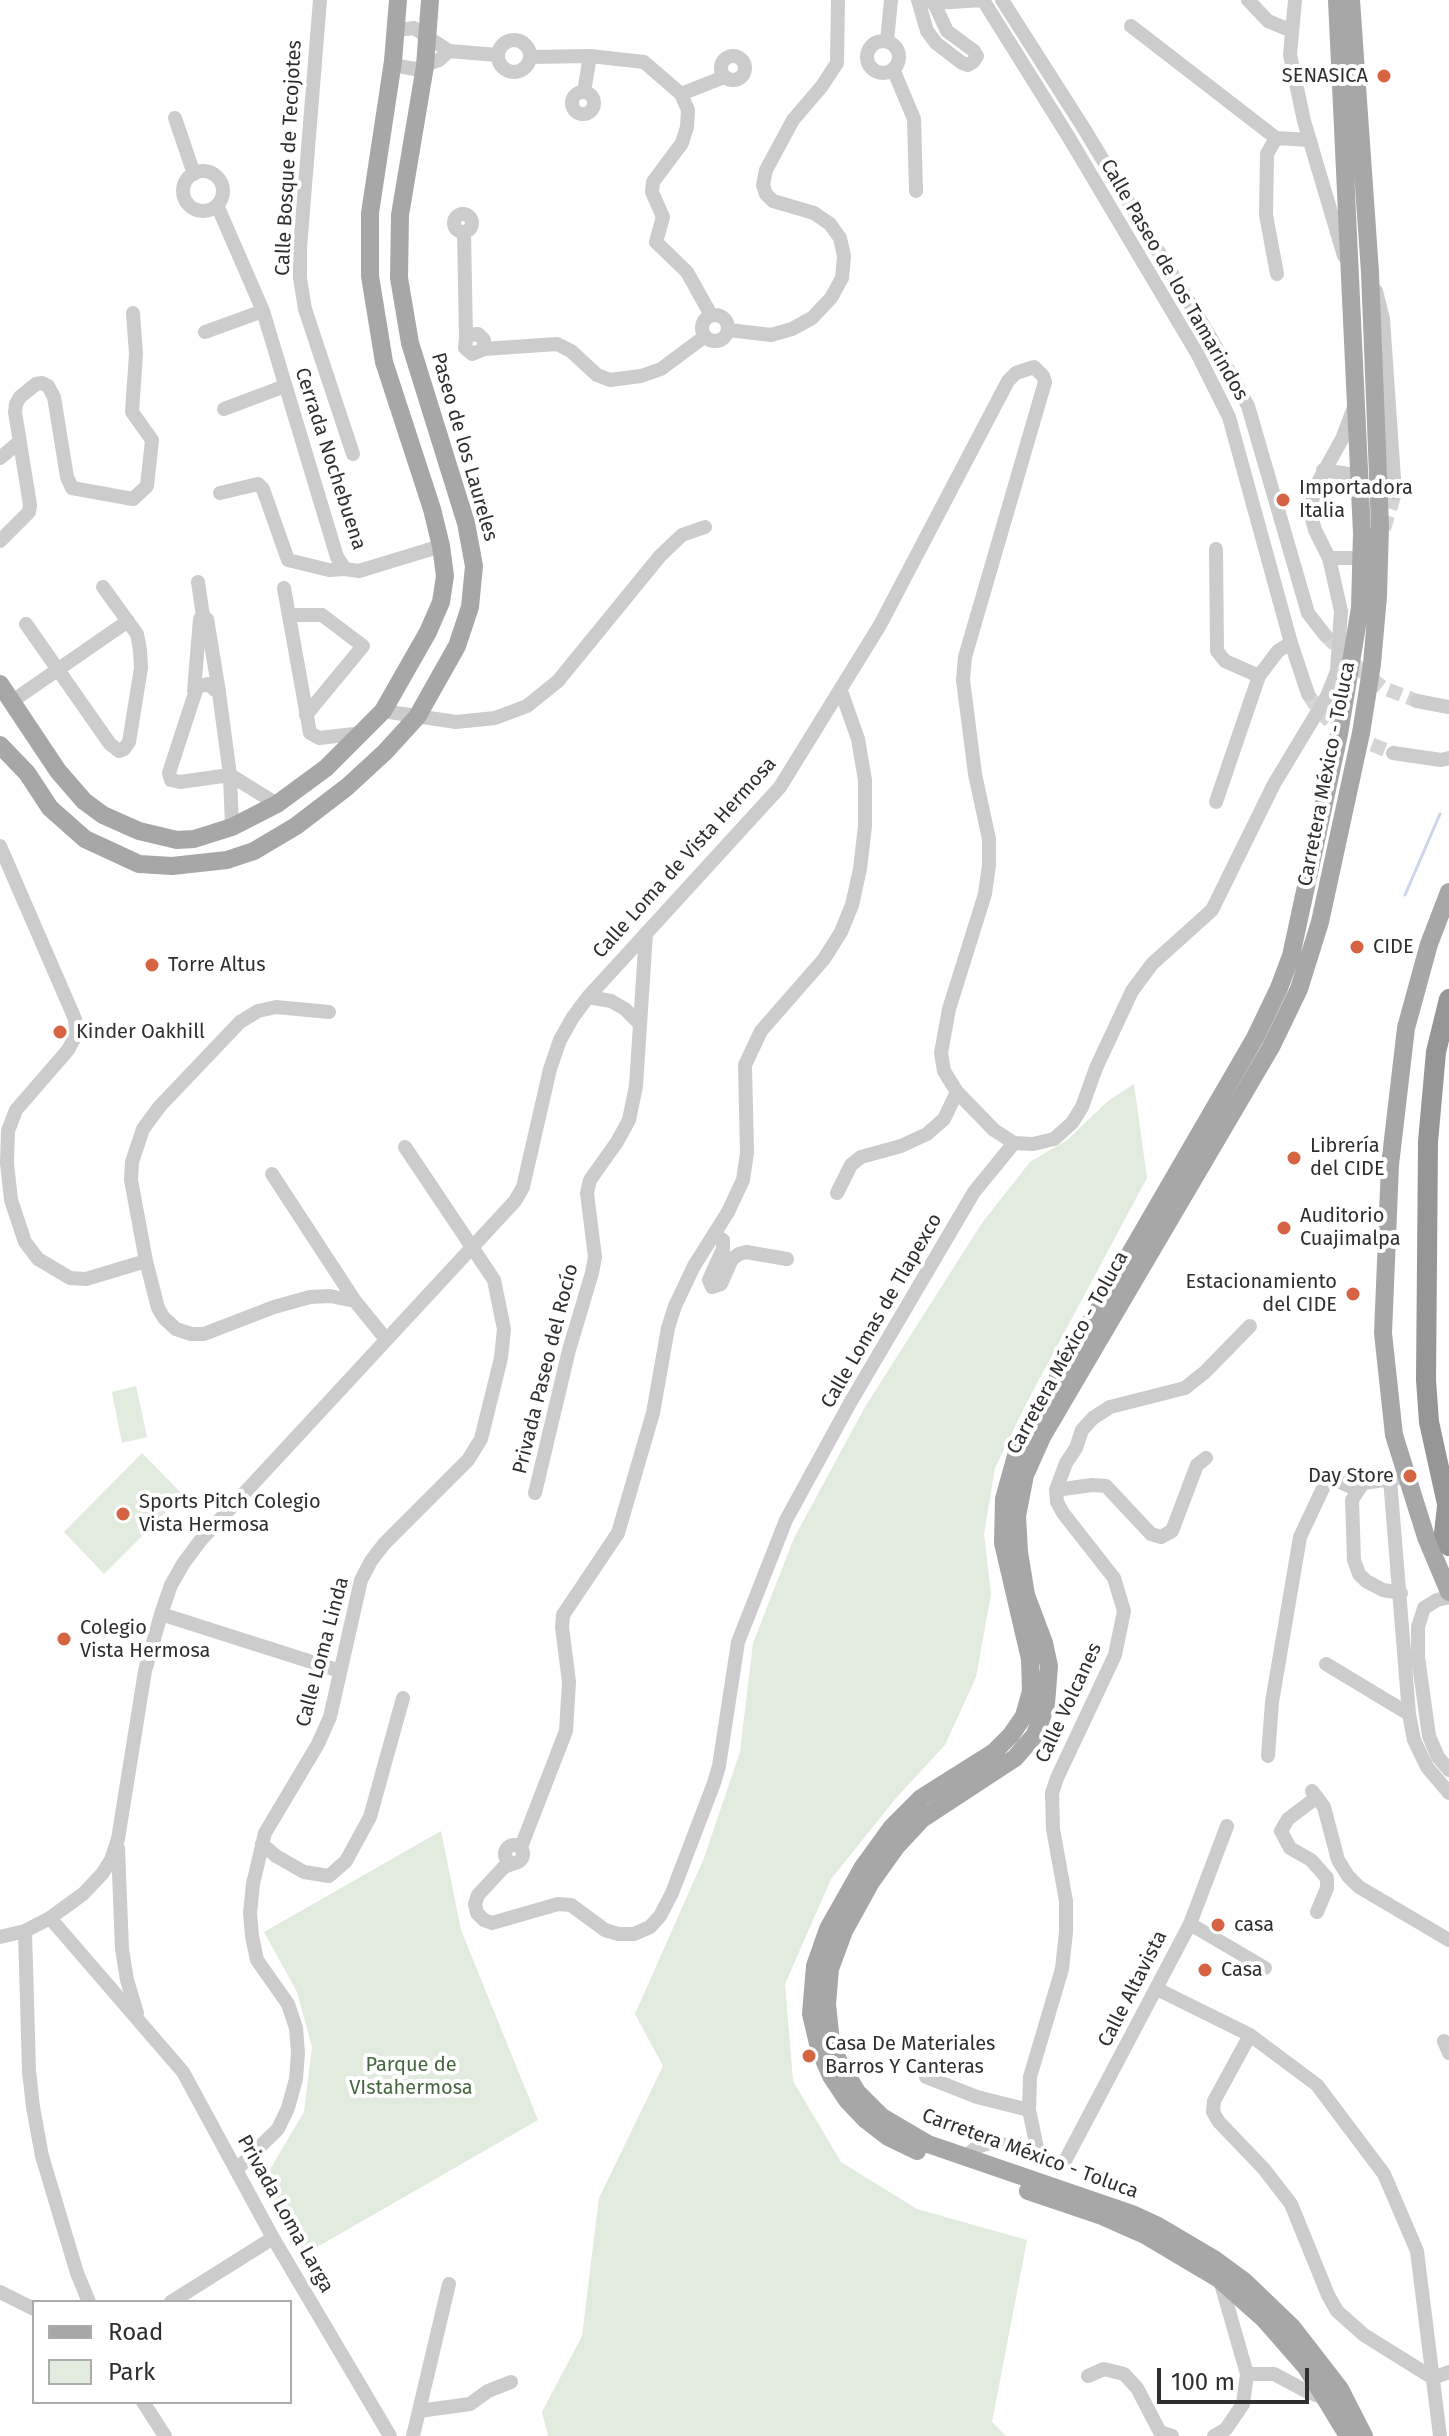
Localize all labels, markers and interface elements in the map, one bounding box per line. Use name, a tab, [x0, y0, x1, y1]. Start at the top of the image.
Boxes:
street label: Calle Bosque de Tecojotes	[271, 40, 307, 276]
place label: SENASICA	[1282, 64, 1368, 88]
marker: SENASICA	[1375, 67, 1393, 85]
street label: Calle Paseo de los Tamarindos	[1095, 155, 1253, 405]
street label: Paseo de los Laureles	[426, 350, 502, 544]
street label: Cerrada Nochebuena	[289, 365, 371, 553]
place label: Importadora Italia	[1299, 476, 1413, 523]
marker: Importadora Italia	[1274, 491, 1292, 509]
street label: Carretera México - Toluca	[1293, 660, 1361, 888]
street label: Calle Loma de Vista Hermosa	[588, 752, 782, 964]
place label: CIDE	[1373, 935, 1414, 959]
marker: CIDE	[1348, 938, 1366, 956]
place label: Torre Altus	[168, 953, 265, 977]
marker: Torre Altus	[143, 956, 161, 974]
place label: Kinder Oakhill	[76, 1020, 205, 1044]
marker: Kinder Oakhill	[51, 1023, 69, 1041]
place label: Librería del CIDE	[1310, 1134, 1385, 1181]
marker: Librería del CIDE	[1285, 1149, 1303, 1167]
place label: Auditorio Cuajimalpa	[1300, 1204, 1401, 1251]
street label: Calle Lomas de Tlapexco	[816, 1209, 948, 1413]
marker: Auditorio Cuajimalpa	[1275, 1219, 1293, 1237]
street label: Carretera México - Toluca	[1002, 1247, 1134, 1459]
street label: Privada Paseo del Rocío	[508, 1261, 584, 1477]
place label: Estacionamiento del CIDE	[1186, 1270, 1337, 1317]
marker: Estacionamiento del CIDE	[1344, 1285, 1362, 1303]
place label: Day Store	[1308, 1464, 1394, 1488]
marker: Day Store	[1401, 1467, 1419, 1485]
place label: Sports Pitch Colegio Vista Hermosa	[139, 1490, 321, 1537]
marker: Sports Pitch Colegio Vista Hermosa	[114, 1505, 132, 1523]
street label: Calle Loma Linda	[291, 1574, 355, 1730]
place label: Colegio Vista Hermosa	[80, 1616, 210, 1663]
marker: Colegio Vista Hermosa	[55, 1630, 73, 1648]
street label: Calle Volcanes	[1031, 1639, 1107, 1767]
place label: casa	[1234, 1913, 1274, 1937]
marker: casa	[1209, 1916, 1227, 1934]
street label: Calle Altavista	[1093, 1927, 1173, 2051]
place label: Casa	[1221, 1958, 1263, 1982]
marker: Casa	[1196, 1961, 1214, 1979]
place label: Casa De Materiales Barros Y Canteras	[825, 2032, 995, 2079]
marker: Casa De Materiales Barros Y Canteras	[800, 2047, 818, 2065]
park label: Parque de VIstahermosa	[349, 2053, 473, 2100]
street label: Carretera México - Toluca	[919, 2104, 1141, 2204]
street label: Privada Loma Larga	[232, 2131, 338, 2297]
legend	[32, 2300, 292, 2404]
text: Road	[108, 2318, 163, 2346]
scale bar	[1161, 2352, 1313, 2402]
text: Park	[108, 2358, 155, 2386]
text: 100 m	[1171, 2368, 1235, 2396]

